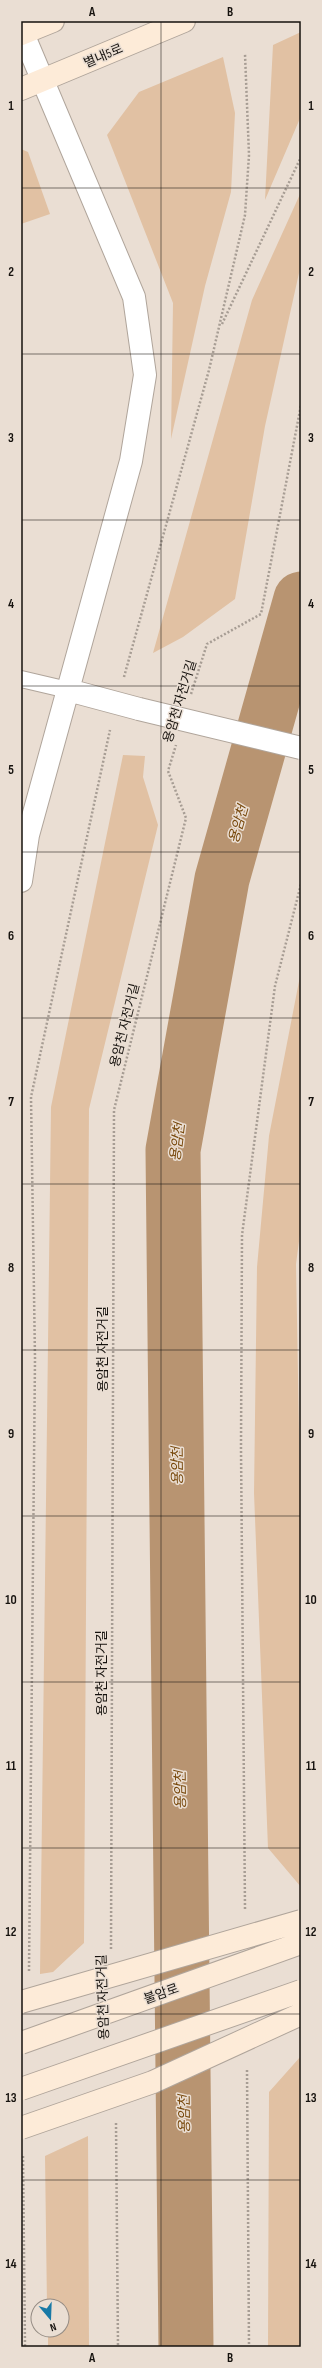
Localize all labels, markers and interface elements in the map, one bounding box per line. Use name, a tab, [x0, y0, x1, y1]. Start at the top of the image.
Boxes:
text: A	[88, 4, 96, 20]
text: B	[227, 4, 233, 20]
street label: 별내5로	[81, 41, 125, 71]
text: 1	[8, 98, 14, 114]
text: 1	[308, 98, 314, 114]
text: 2	[8, 264, 14, 280]
text: 2	[308, 264, 314, 280]
text: 3	[8, 430, 14, 446]
text: 3	[308, 430, 314, 446]
text: 4	[8, 596, 14, 612]
text: 4	[308, 596, 314, 612]
street label: 용암천 자전거길	[160, 658, 200, 745]
text: 5	[8, 762, 14, 778]
text: 5	[308, 762, 314, 778]
water label: 용암천	[225, 802, 252, 845]
text: 6	[8, 928, 14, 944]
text: 6	[308, 928, 314, 944]
street label: 용암천 자전거길	[107, 982, 143, 1069]
text: 7	[8, 1094, 14, 1110]
text: 7	[308, 1094, 314, 1110]
water label: 용암천	[167, 1121, 188, 1162]
text: 8	[8, 1260, 14, 1276]
text: 8	[308, 1260, 314, 1276]
street label: 용암천 자전거길	[95, 1306, 111, 1392]
text: 9	[8, 1426, 14, 1442]
text: 9	[308, 1426, 314, 1442]
water label: 용암천	[169, 1445, 186, 1485]
text: 10	[5, 1592, 17, 1608]
text: 10	[305, 1592, 317, 1608]
street label: 용암천 자전거길	[94, 1630, 110, 1716]
text: 11	[6, 1758, 16, 1774]
text: 11	[306, 1758, 316, 1774]
water label: 용암천	[172, 1769, 189, 1809]
text: 12	[6, 1924, 17, 1940]
text: 12	[306, 1924, 317, 1940]
street label: 용암천 자전거길	[94, 1954, 112, 2040]
street label: 불암로	[142, 1980, 181, 2008]
text: 13	[6, 2090, 17, 2106]
text: 13	[306, 2090, 317, 2106]
water label: 용암천	[176, 2093, 193, 2133]
text: 14	[5, 2256, 17, 2272]
text: 14	[305, 2256, 317, 2272]
north arrow	[30, 2298, 70, 2338]
text: N	[48, 2320, 58, 2334]
text: A	[88, 2350, 96, 2366]
text: B	[227, 2350, 233, 2366]

